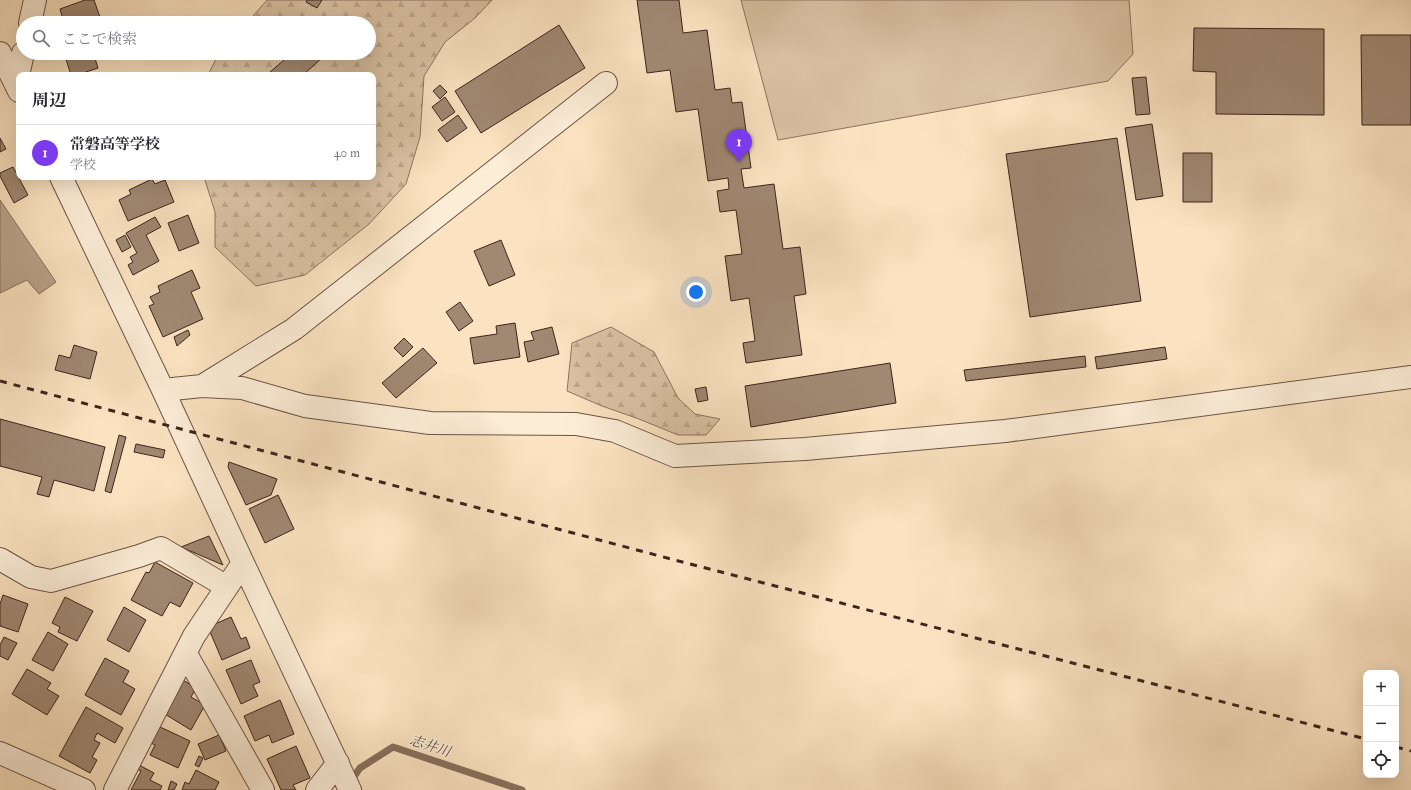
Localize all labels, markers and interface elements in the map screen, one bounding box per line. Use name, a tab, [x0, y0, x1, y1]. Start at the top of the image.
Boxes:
search box	[16, 16, 376, 60]
icon: search	[30, 27, 52, 49]
text: ここで検索	[62, 30, 137, 49]
text: 周辺	[32, 90, 66, 111]
pin: 1	[726, 129, 752, 162]
text: 常磐高等学校	[70, 135, 160, 154]
text: 1	[43, 145, 47, 161]
text: 40 m	[334, 145, 360, 161]
text: 学校	[70, 157, 96, 173]
your location	[686, 282, 706, 302]
map controls	[1363, 670, 1399, 778]
button: +	[1363, 670, 1399, 706]
button: −	[1363, 706, 1399, 742]
water label: 志井川	[407, 731, 455, 761]
button: locate	[1363, 742, 1399, 778]

